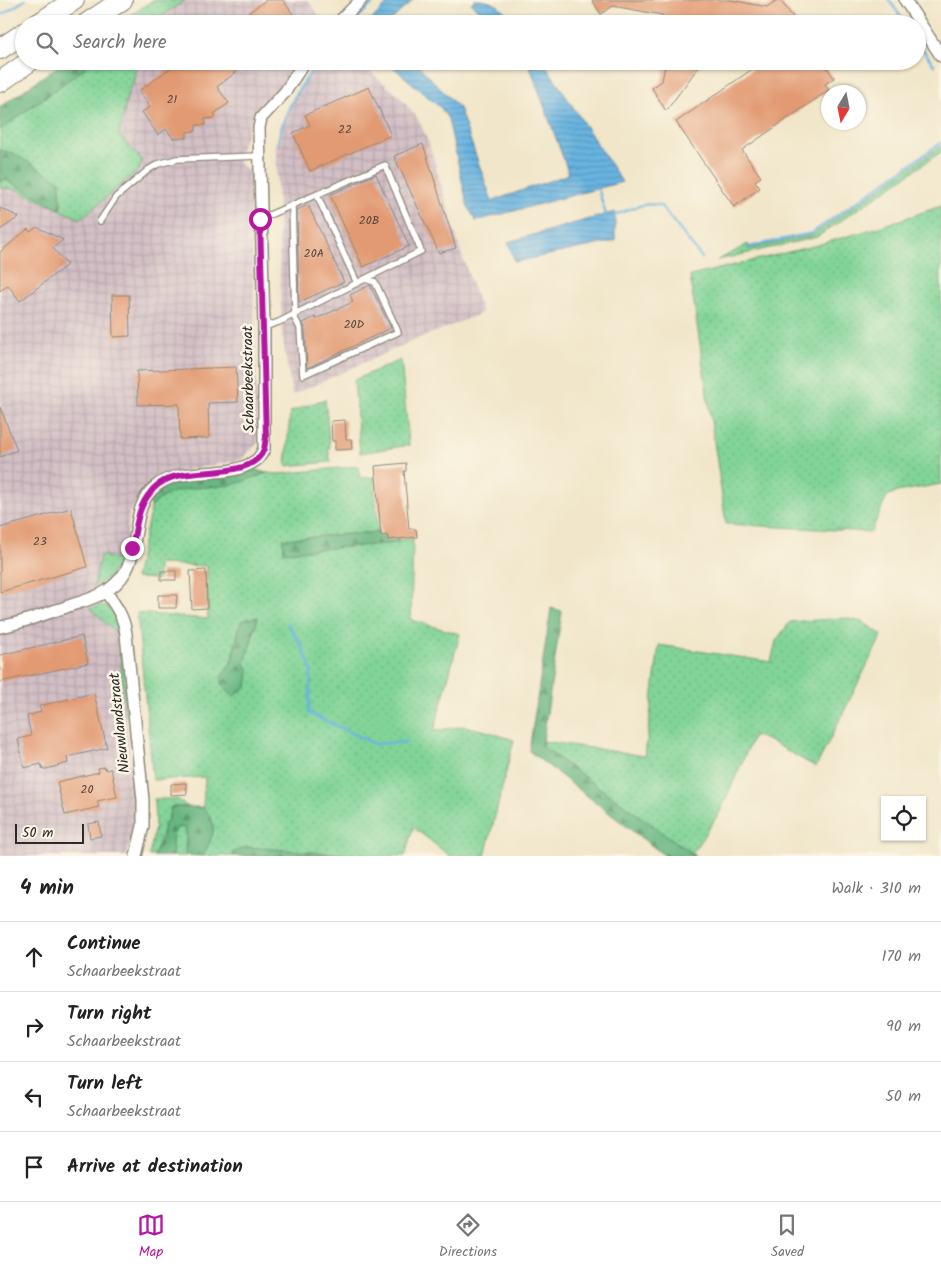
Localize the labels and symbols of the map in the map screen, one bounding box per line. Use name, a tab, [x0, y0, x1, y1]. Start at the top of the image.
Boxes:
north arrow	[821, 85, 866, 130]
house number: 21	[167, 90, 178, 109]
house number: 22	[338, 120, 352, 139]
route start	[249, 208, 272, 231]
house number: 20B	[359, 211, 379, 230]
house number: 20A	[304, 244, 324, 263]
house number: 20D	[344, 315, 365, 334]
street label: Schaarbeekstraat	[236, 325, 262, 433]
house number: 23	[33, 532, 47, 551]
route end	[121, 537, 144, 560]
street label: Nieuwlandstraat	[103, 671, 137, 774]
house number: 20	[81, 780, 93, 799]
scale bar	[15, 821, 84, 844]

